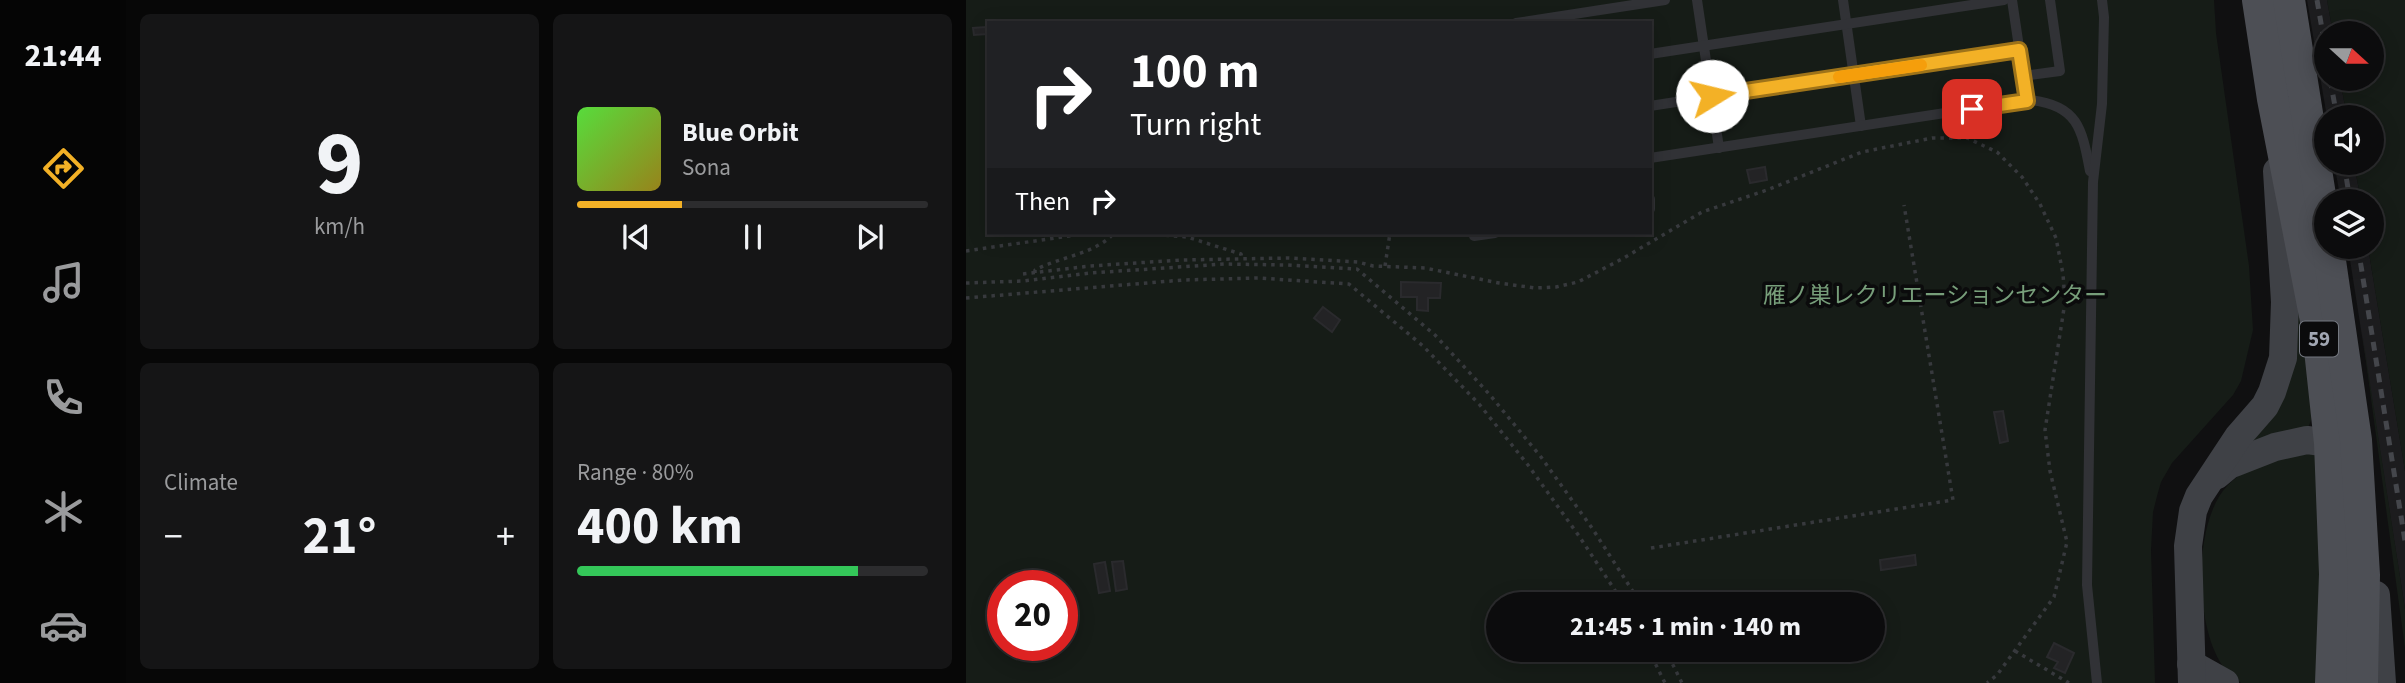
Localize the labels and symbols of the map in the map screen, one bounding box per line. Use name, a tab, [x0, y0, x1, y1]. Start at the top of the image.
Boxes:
north arrow	[2314, 21, 2384, 91]
position arrow	[1675, 59, 1749, 133]
pin	[1942, 79, 2002, 139]
park label: 雁ノ巣レクリエーションセンター	[1763, 279, 2107, 312]
road number: 59	[2300, 322, 2338, 356]
speed limit sign: 20	[987, 570, 1078, 661]

